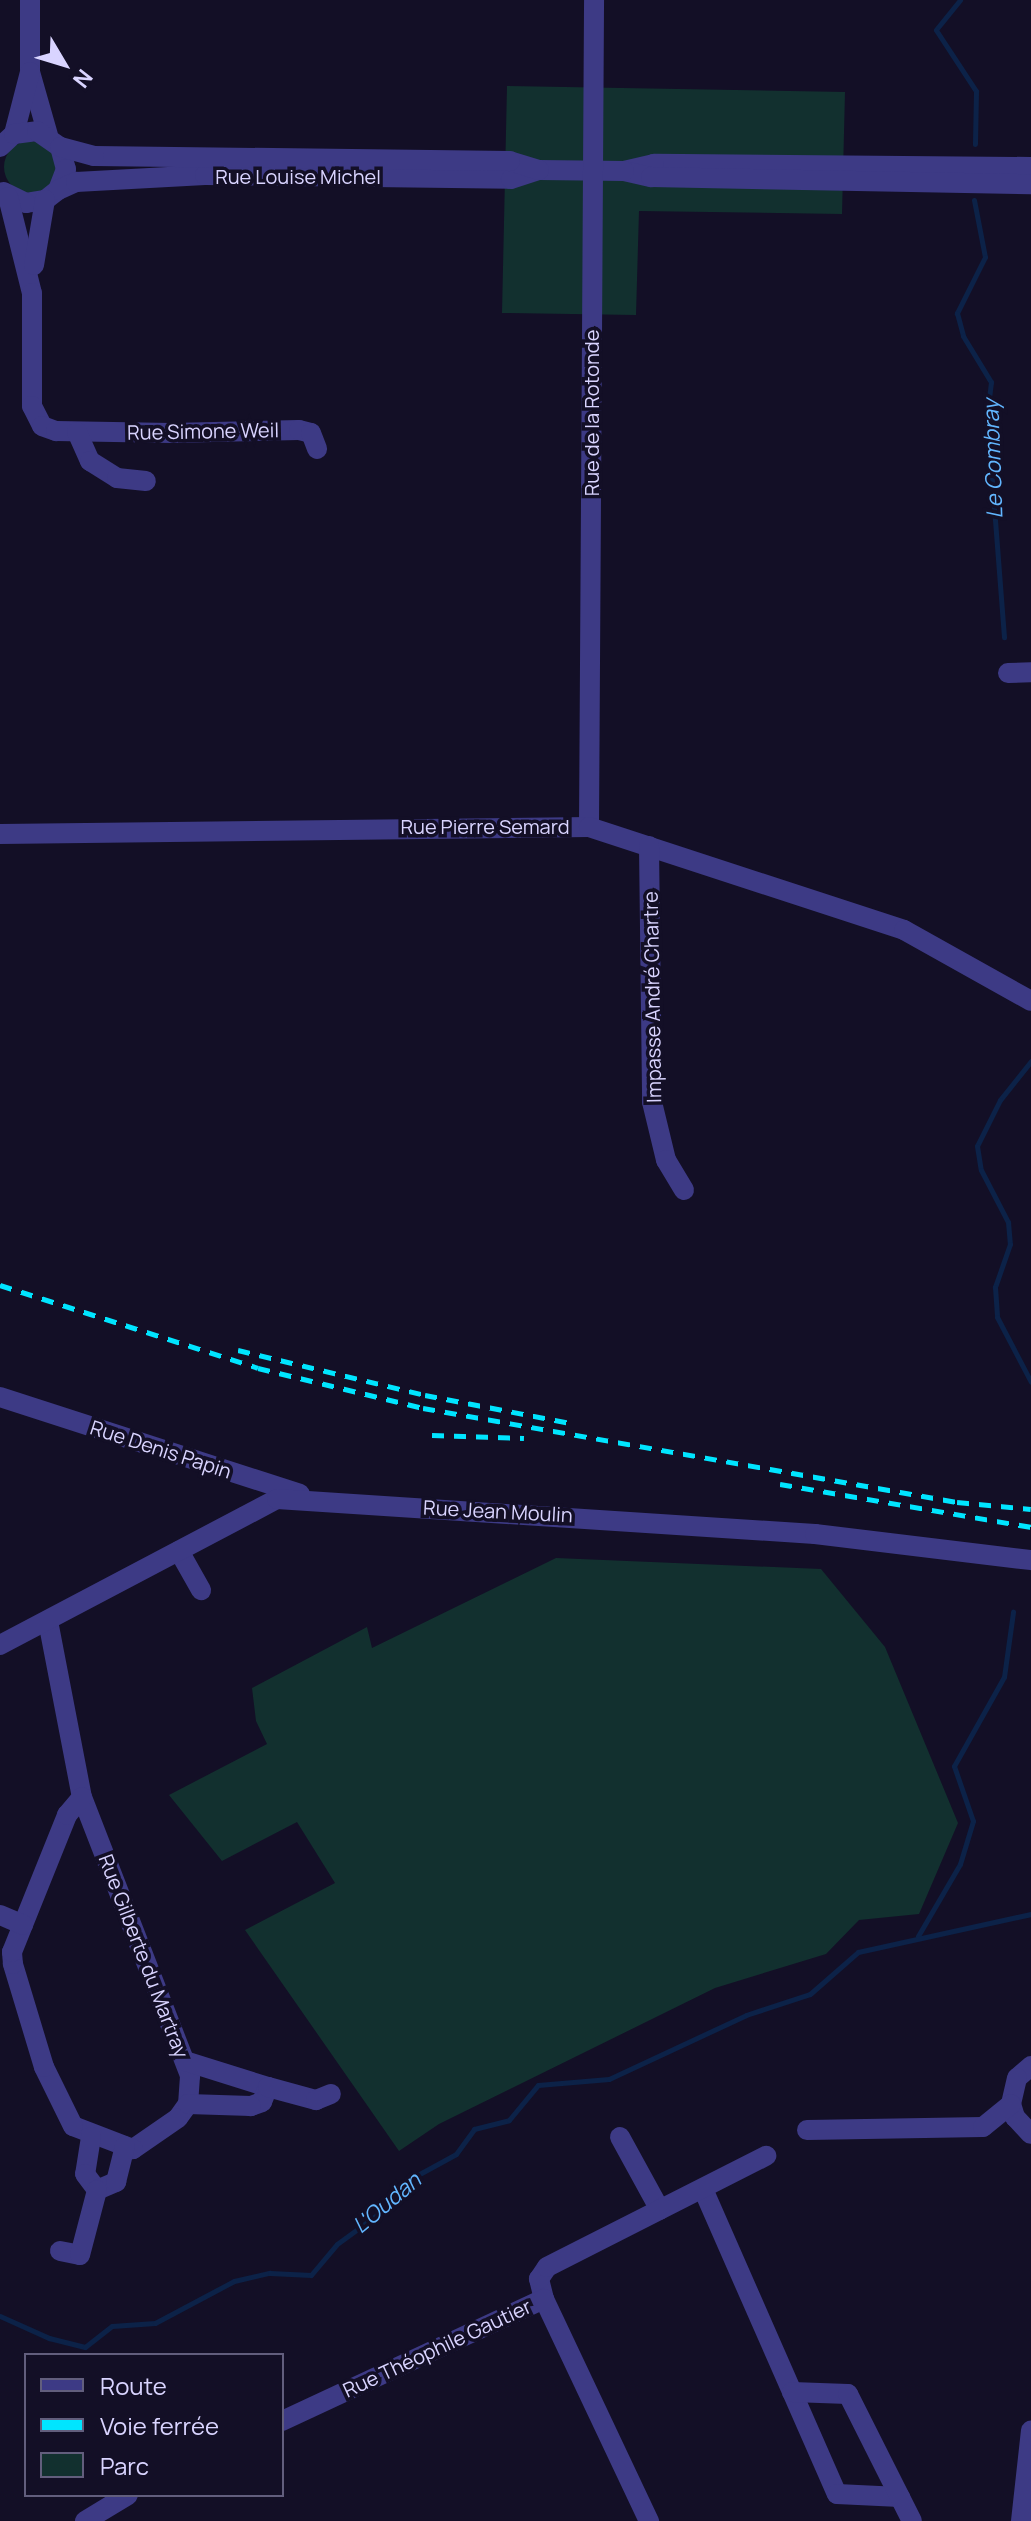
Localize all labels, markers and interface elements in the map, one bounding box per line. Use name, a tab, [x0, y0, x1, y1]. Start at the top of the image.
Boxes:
north arrow	[24, 24, 104, 104]
text: N	[66, 63, 100, 94]
street label: Rue Louise Michel	[215, 164, 381, 188]
street label: Rue de la Rotonde	[579, 330, 603, 496]
water label: Le Combray	[978, 399, 1008, 519]
street label: Rue Simone Weil	[127, 418, 279, 444]
street label: Rue Pierre Semard	[400, 814, 570, 838]
street label: Impasse André Chartre	[638, 891, 666, 1103]
street label: Rue Denis Papin	[87, 1415, 235, 1483]
street label: Rue Jean Moulin	[423, 1495, 573, 1527]
street label: Rue Gilberte du Martray	[94, 1851, 194, 2061]
water label: L'Oudan	[348, 2167, 426, 2239]
street label: Rue Théophile Gautier	[339, 2294, 535, 2402]
legend	[24, 2353, 284, 2497]
text: Route	[100, 2369, 167, 2402]
text: Voie ferrée	[100, 2409, 219, 2442]
text: Parc	[100, 2449, 149, 2482]

